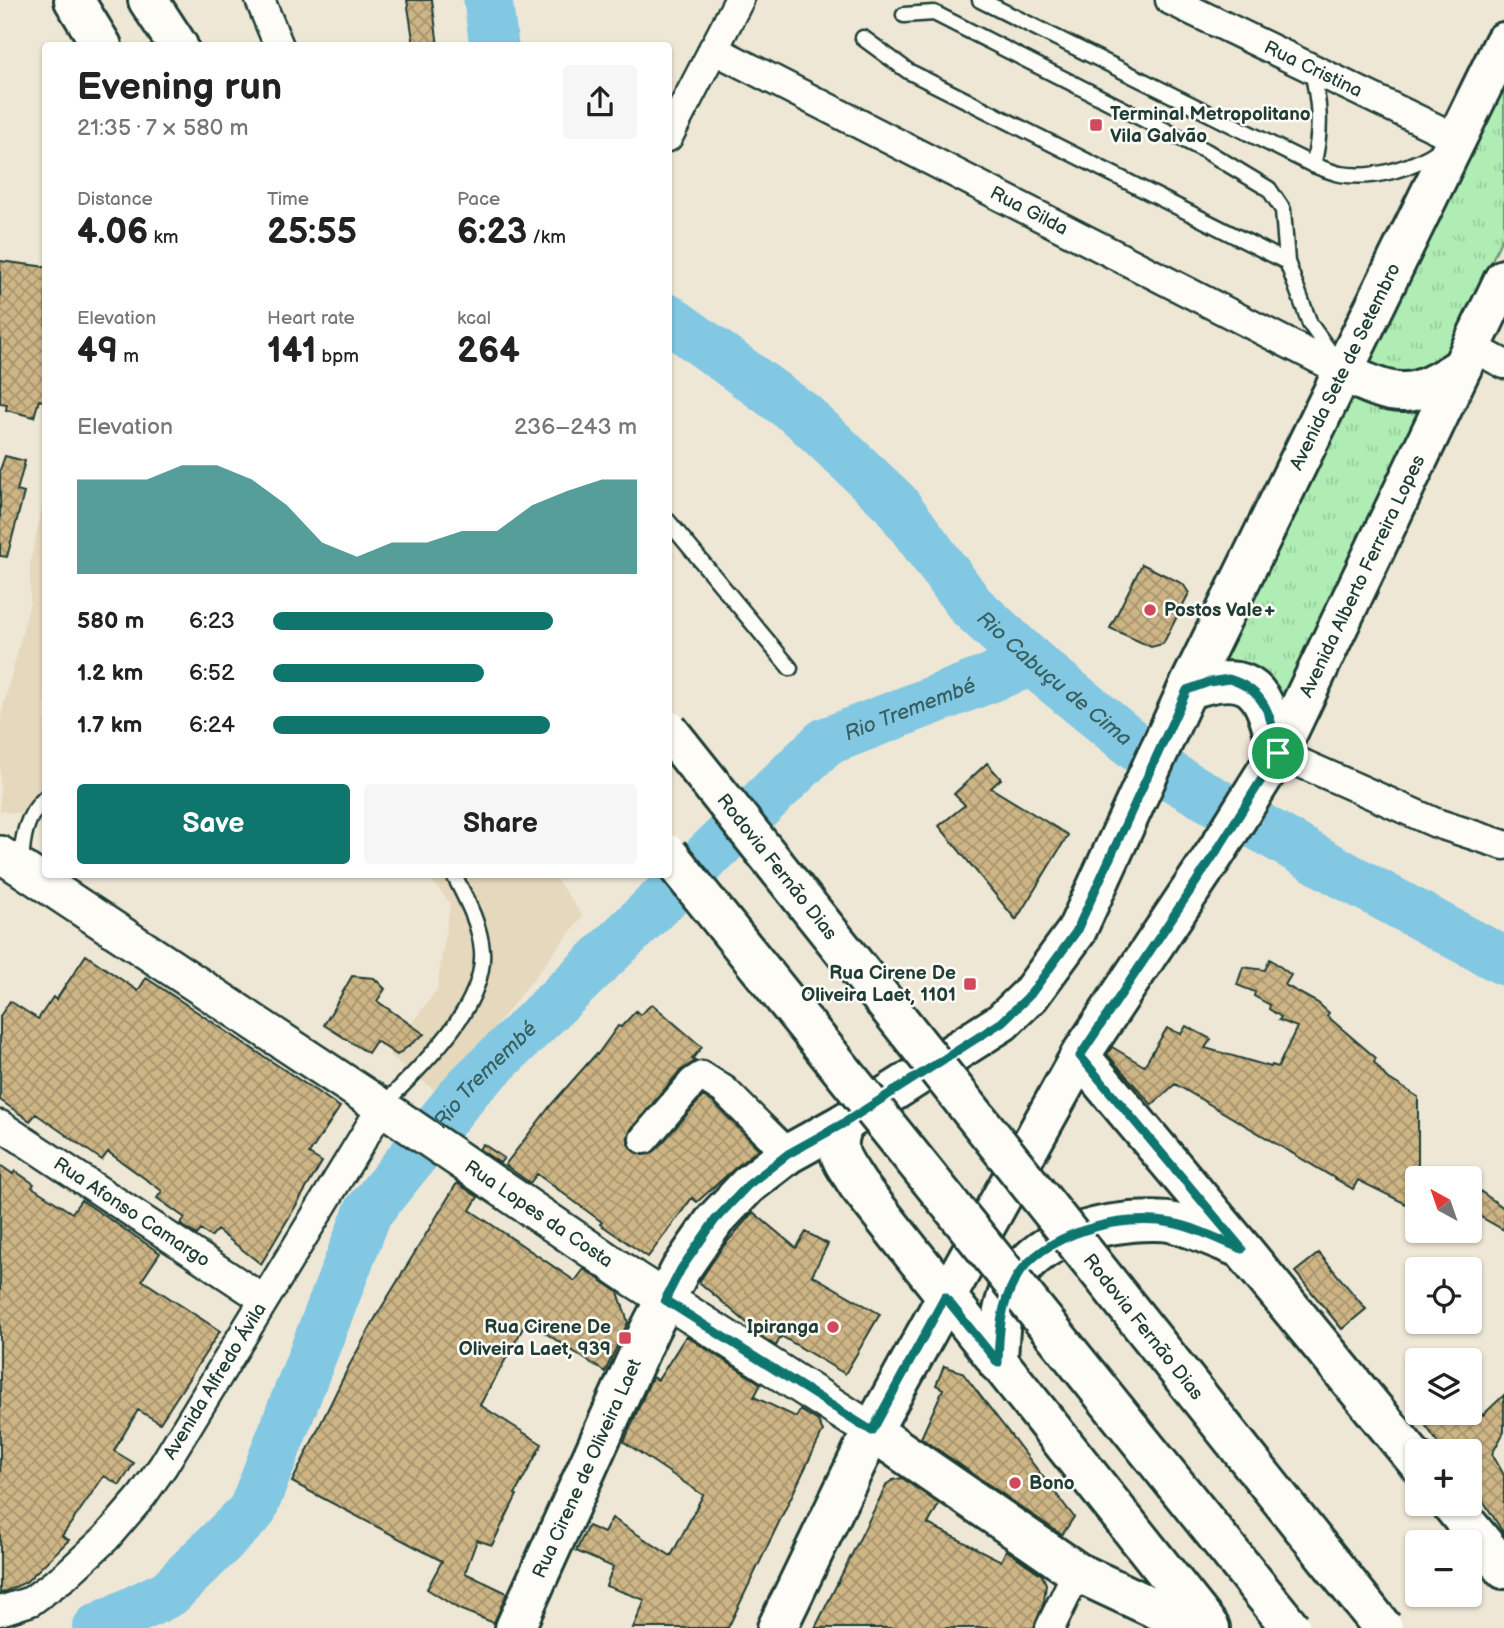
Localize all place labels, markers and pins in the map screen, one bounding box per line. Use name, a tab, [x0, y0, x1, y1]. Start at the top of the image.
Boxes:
place label: Terminal Metropolitano Vila Galvão	[1110, 103, 1311, 148]
marker: Terminal Metropolitano Vila Galvão	[1088, 117, 1104, 133]
place label: Postos Vale+	[1164, 599, 1277, 622]
marker: Postos Vale+	[1142, 602, 1158, 618]
pin	[1248, 723, 1308, 783]
place label: Rua Cirene De Oliveira Laet, 1101	[801, 962, 956, 1007]
marker: Rua Cirene De Oliveira Laet, 1101	[962, 976, 978, 992]
place label: Rua Cirene De Oliveira Laet, 939	[459, 1316, 611, 1361]
place label: Ipiranga	[747, 1316, 819, 1339]
marker: Ipiranga	[825, 1319, 841, 1335]
marker: Rua Cirene De Oliveira Laet, 939	[617, 1330, 633, 1346]
place label: Bono	[1029, 1472, 1075, 1495]
marker: Bono	[1007, 1475, 1023, 1491]

